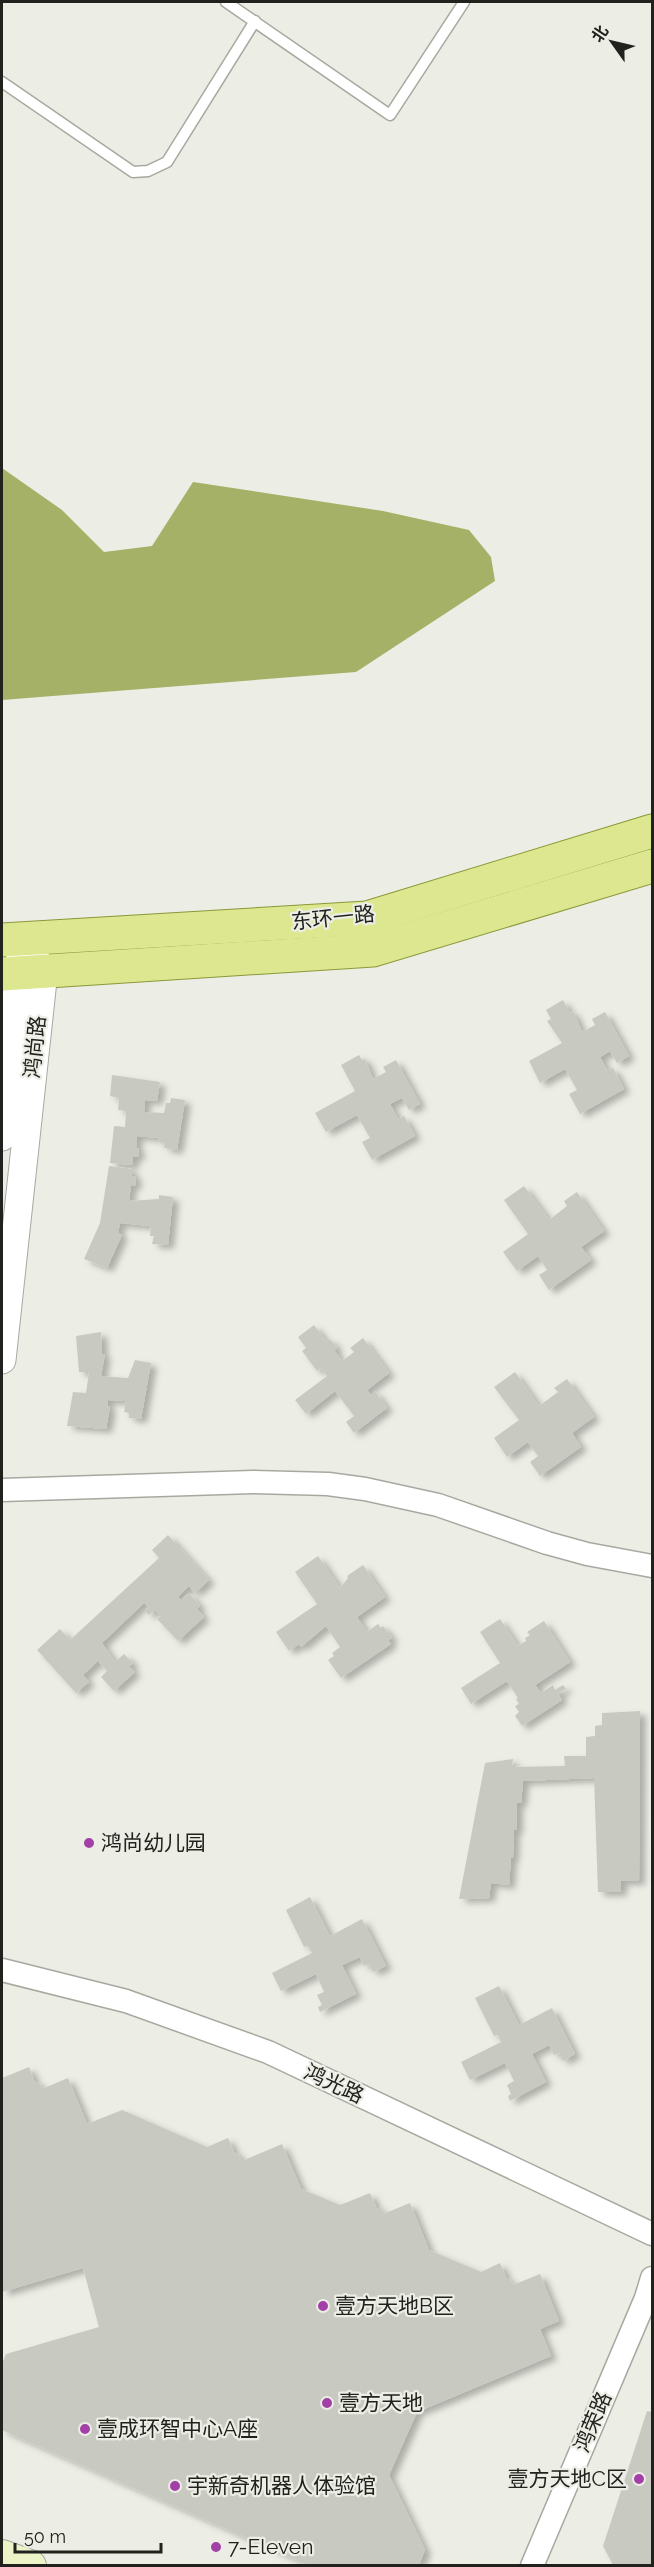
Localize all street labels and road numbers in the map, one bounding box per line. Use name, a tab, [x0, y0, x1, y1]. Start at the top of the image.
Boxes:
street label: 东环一路	[290, 901, 376, 934]
street label: 鸿尚路	[19, 1014, 50, 1080]
street label: 鸿光路	[300, 2059, 368, 2108]
street label: 鸿荣路	[569, 2388, 616, 2456]

